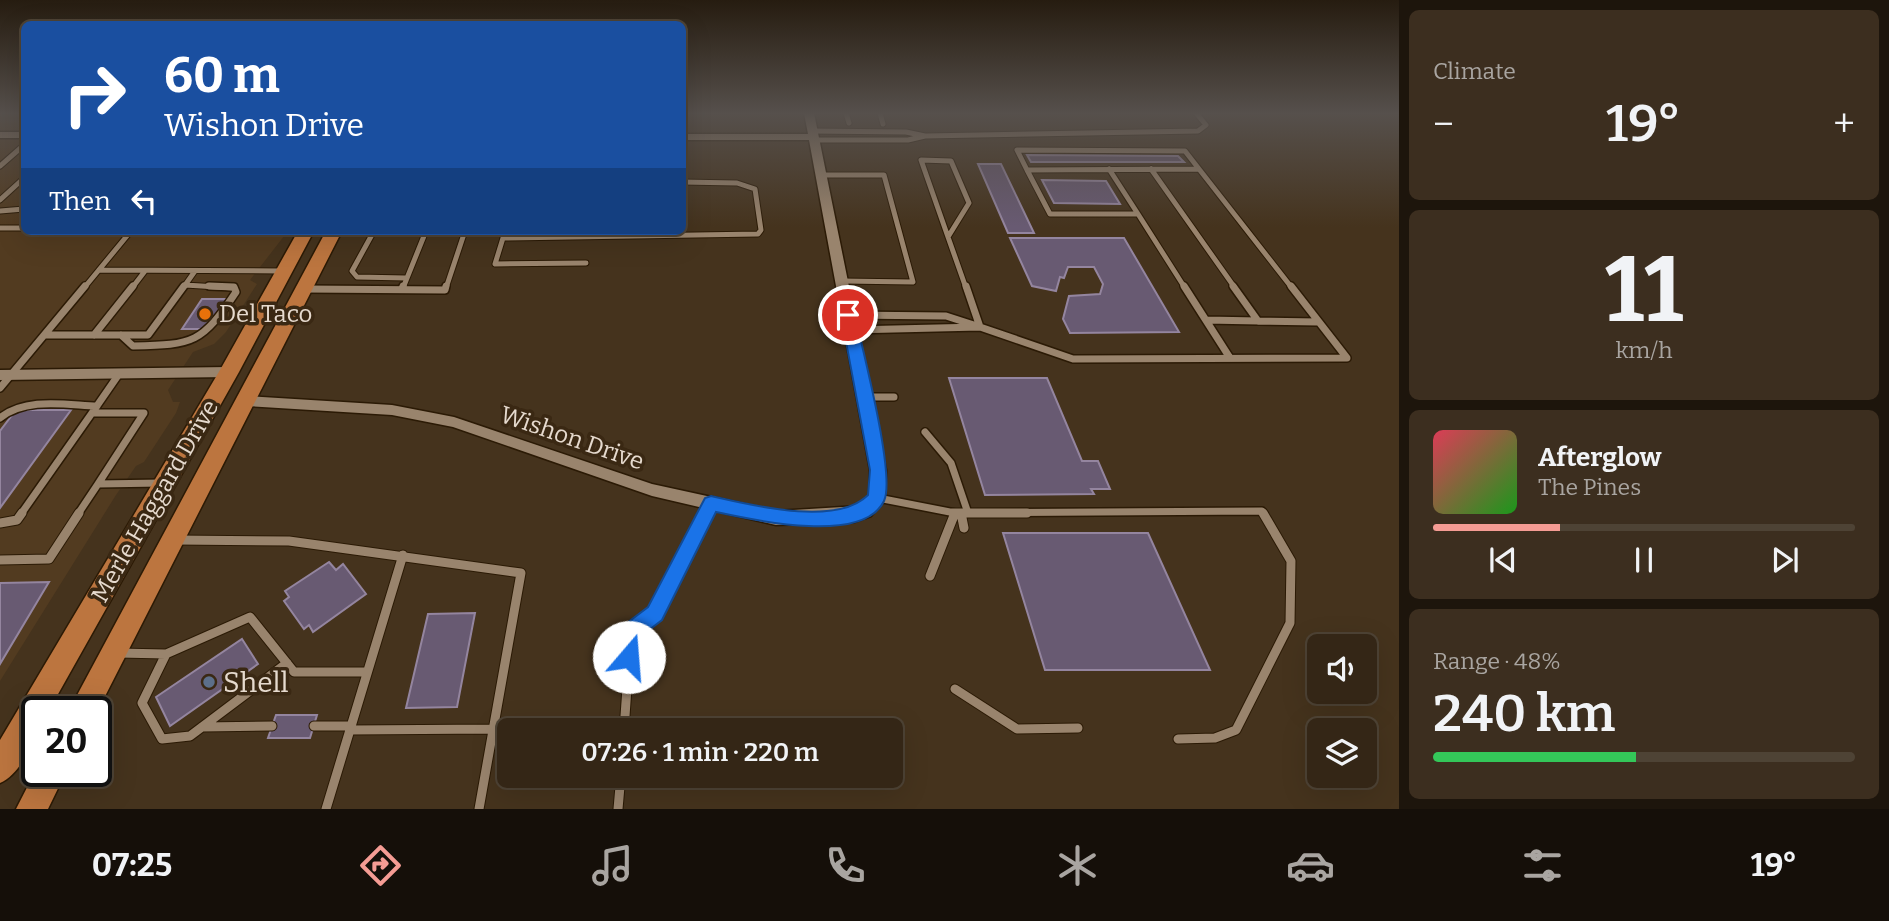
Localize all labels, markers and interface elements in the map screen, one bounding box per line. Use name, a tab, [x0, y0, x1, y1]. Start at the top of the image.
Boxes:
text: 60 m	[164, 46, 280, 105]
icon: right	[49, 49, 140, 140]
text: Climate	[1433, 57, 1516, 85]
text: 19°	[1606, 92, 1681, 155]
text: −	[1433, 101, 1454, 147]
text: +	[1833, 101, 1855, 147]
text: Wishon Drive	[164, 106, 364, 144]
icon: left	[125, 182, 163, 220]
text: Then	[49, 186, 111, 217]
text: 11	[1605, 236, 1683, 345]
pin	[818, 285, 878, 345]
icon: arrive	[829, 296, 867, 334]
place label: Del Taco	[219, 300, 312, 328]
marker: Del Taco	[197, 306, 213, 322]
text: km/h	[1616, 336, 1672, 364]
street label: Merle Haggard Drive	[86, 395, 224, 607]
street label: Wishon Drive	[497, 400, 647, 476]
text: Afterglow	[1538, 442, 1661, 473]
text: The Pines	[1538, 473, 1641, 501]
icon: previous	[1484, 541, 1522, 579]
icon: pause	[1625, 541, 1663, 579]
icon: next	[1766, 541, 1804, 579]
position arrow	[592, 620, 666, 694]
map controls	[1307, 634, 1377, 788]
button: sound	[1307, 634, 1377, 704]
text: Range · 48%	[1433, 647, 1561, 675]
place label: Shell	[223, 666, 289, 699]
marker: Shell	[201, 674, 217, 690]
text: 240 km	[1433, 682, 1615, 745]
speed limit sign: 20	[21, 696, 112, 787]
button: layers	[1307, 718, 1377, 788]
text: 07:26 · 1 min · 220 m	[581, 737, 819, 768]
icon: directions	[356, 841, 405, 890]
icon: music	[588, 841, 637, 890]
icon: phone	[821, 841, 870, 890]
icon: climate	[1053, 841, 1102, 890]
icon: car	[1286, 841, 1335, 890]
icon: filters	[1518, 841, 1567, 890]
text: 07:25	[92, 846, 172, 884]
text: 19°	[1751, 846, 1797, 884]

